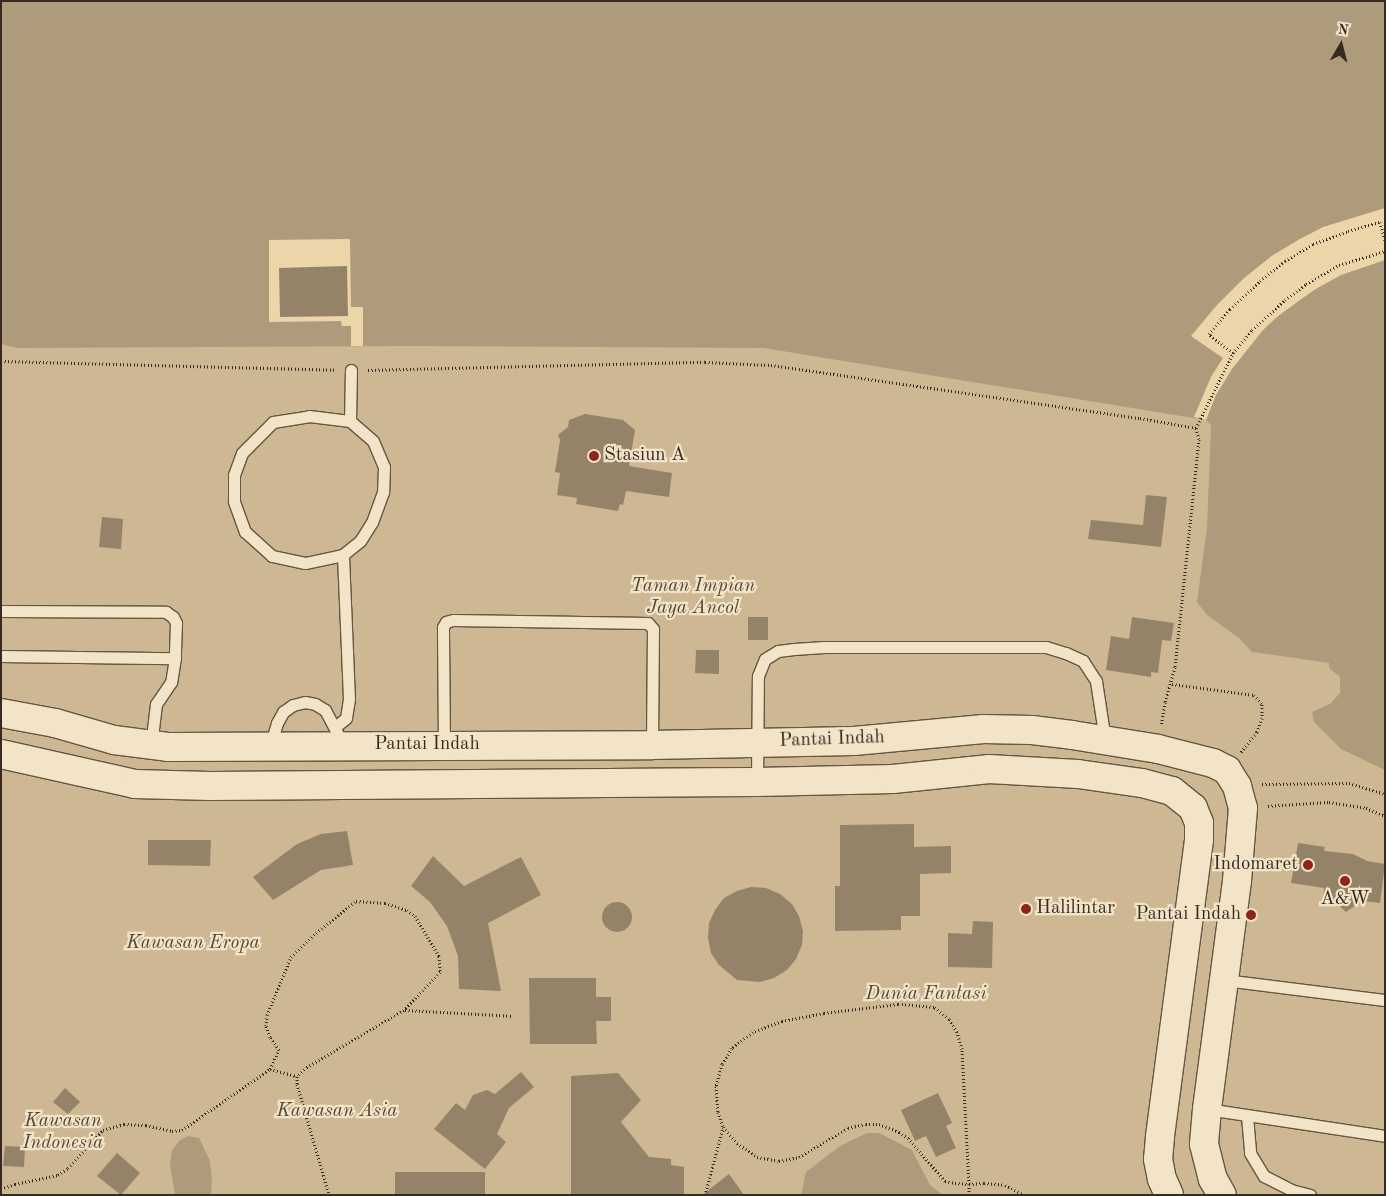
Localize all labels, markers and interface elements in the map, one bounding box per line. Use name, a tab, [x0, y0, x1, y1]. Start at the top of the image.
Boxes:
north arrow	[1316, 20, 1366, 70]
text: N	[1337, 22, 1349, 38]
place label: Stasiun A	[604, 445, 685, 467]
marker: Stasiun A	[588, 450, 600, 462]
park label: Taman Impian Jaya Ancol	[631, 576, 755, 620]
street label: Pantai Indah	[779, 727, 885, 753]
street label: Pantai Indah	[374, 734, 480, 756]
place label: Indomaret	[1213, 854, 1298, 876]
marker: Indomaret	[1302, 859, 1314, 871]
marker: A&W	[1339, 875, 1351, 887]
place label: A&W	[1320, 889, 1370, 911]
place label: Halilintar	[1036, 898, 1115, 920]
marker: Halilintar	[1020, 903, 1032, 915]
place label: Pantai Indah	[1135, 904, 1241, 926]
marker: Pantai Indah	[1245, 909, 1257, 921]
park label: Kawasan Eropa	[126, 933, 260, 955]
park label: Dunia Fantasi	[865, 984, 987, 1006]
park label: Kawasan Asia	[276, 1101, 398, 1123]
park label: Kawasan Indonesia	[23, 1111, 103, 1155]

